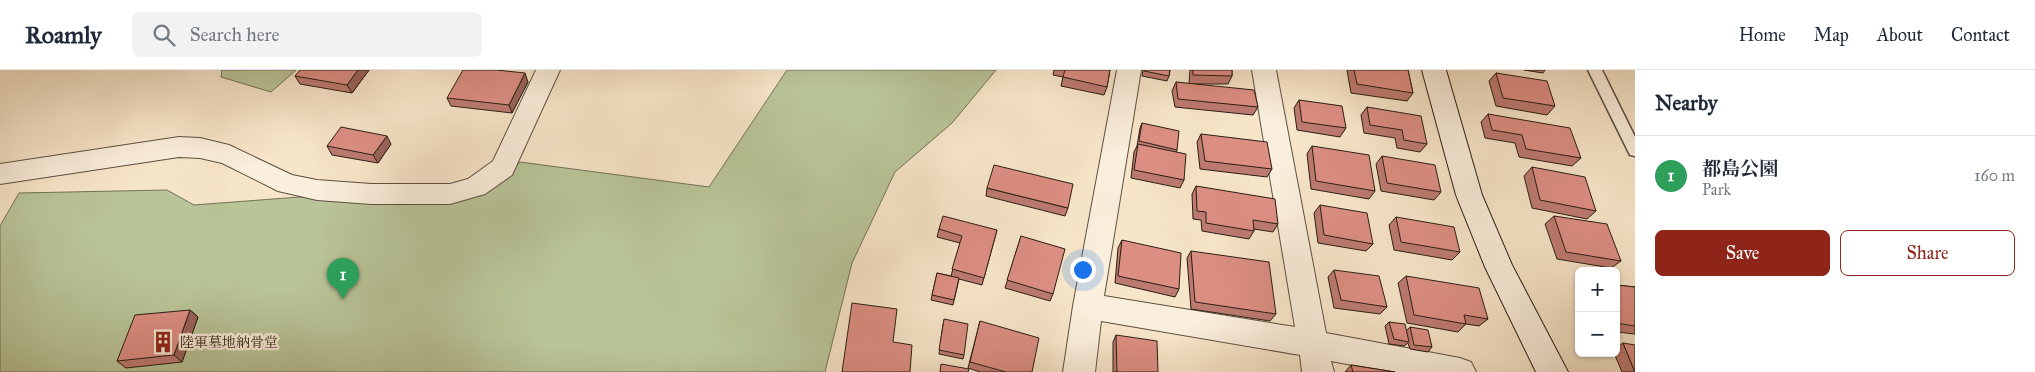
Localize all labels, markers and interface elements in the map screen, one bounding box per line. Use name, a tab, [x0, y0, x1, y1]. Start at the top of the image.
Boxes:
search box	[132, 12, 482, 57]
text: Roamly	[25, 20, 102, 50]
icon: search	[150, 21, 178, 49]
text: Search here	[190, 23, 280, 46]
text: Home	[1739, 24, 1786, 46]
text: Map	[1814, 24, 1849, 46]
text: About	[1877, 24, 1923, 46]
text: Contact	[1951, 24, 2010, 46]
text: Nearby	[1655, 90, 1718, 116]
text: 都島公園	[1702, 157, 1778, 180]
text: 1	[1668, 166, 1674, 185]
text: 160 m	[1974, 166, 2015, 185]
text: Park	[1702, 180, 1731, 199]
button: Save	[1655, 230, 1830, 276]
button: Share	[1840, 230, 2015, 276]
your location	[1070, 257, 1096, 283]
pin: 1	[327, 258, 359, 299]
map controls	[1575, 267, 1620, 357]
button: +	[1575, 267, 1620, 312]
button: −	[1575, 312, 1620, 357]
building icon: 陸軍墓地納骨堂	[150, 329, 176, 355]
place label: 陸軍墓地納骨堂	[180, 334, 278, 351]

